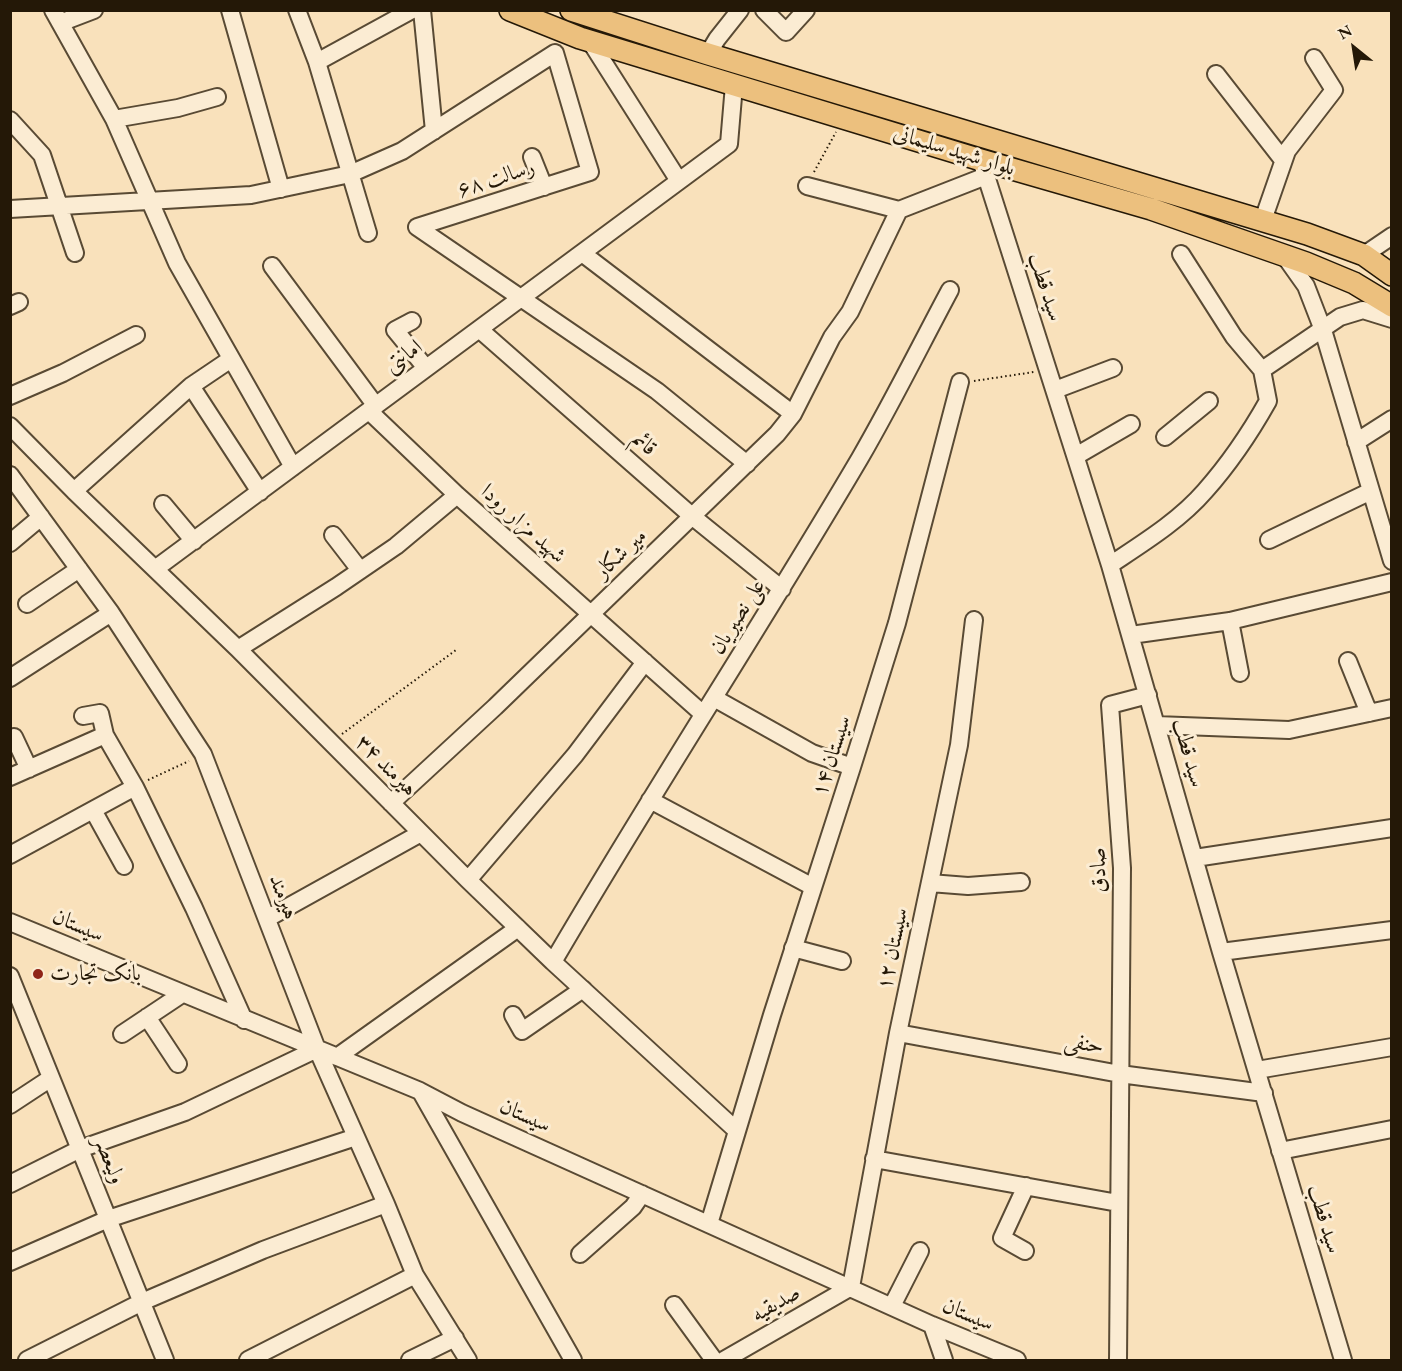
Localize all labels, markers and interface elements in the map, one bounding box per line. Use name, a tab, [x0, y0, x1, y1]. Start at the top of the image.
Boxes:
north arrow	[1324, 18, 1384, 78]
text: N	[1334, 20, 1356, 44]
street label: بلوار شهید سلیمانی	[890, 120, 1018, 182]
street label: رسالت ۶۸	[454, 154, 538, 204]
street label: سید قطب	[1022, 249, 1068, 325]
street label: امانتی	[380, 334, 428, 380]
street label: قائم	[626, 426, 662, 462]
street label: شهید مزار رودا	[475, 479, 571, 569]
street label: میر شکار	[589, 523, 653, 585]
street label: علی نصیریان	[704, 574, 772, 660]
street label: سیستان ۱۴	[807, 712, 857, 800]
street label: سید قطب	[1166, 715, 1210, 791]
street label: هیرمند ۳۴	[350, 730, 422, 802]
street label: صادق	[1085, 847, 1113, 893]
street label: هیرمند	[262, 871, 304, 923]
street label: سیستان	[48, 903, 108, 949]
street label: سیستان ۱۲	[871, 905, 915, 993]
place label: بانک تجارت	[50, 961, 141, 987]
marker: بانک تجارت	[31, 967, 45, 981]
street label: حنفی	[1062, 1028, 1106, 1060]
street label: سیستان	[495, 1093, 555, 1139]
street label: ولیعصر	[87, 1132, 131, 1188]
street label: سید قطب	[1301, 1181, 1347, 1257]
street label: صدیقیه	[747, 1280, 805, 1328]
street label: سیستان	[938, 1292, 998, 1338]

